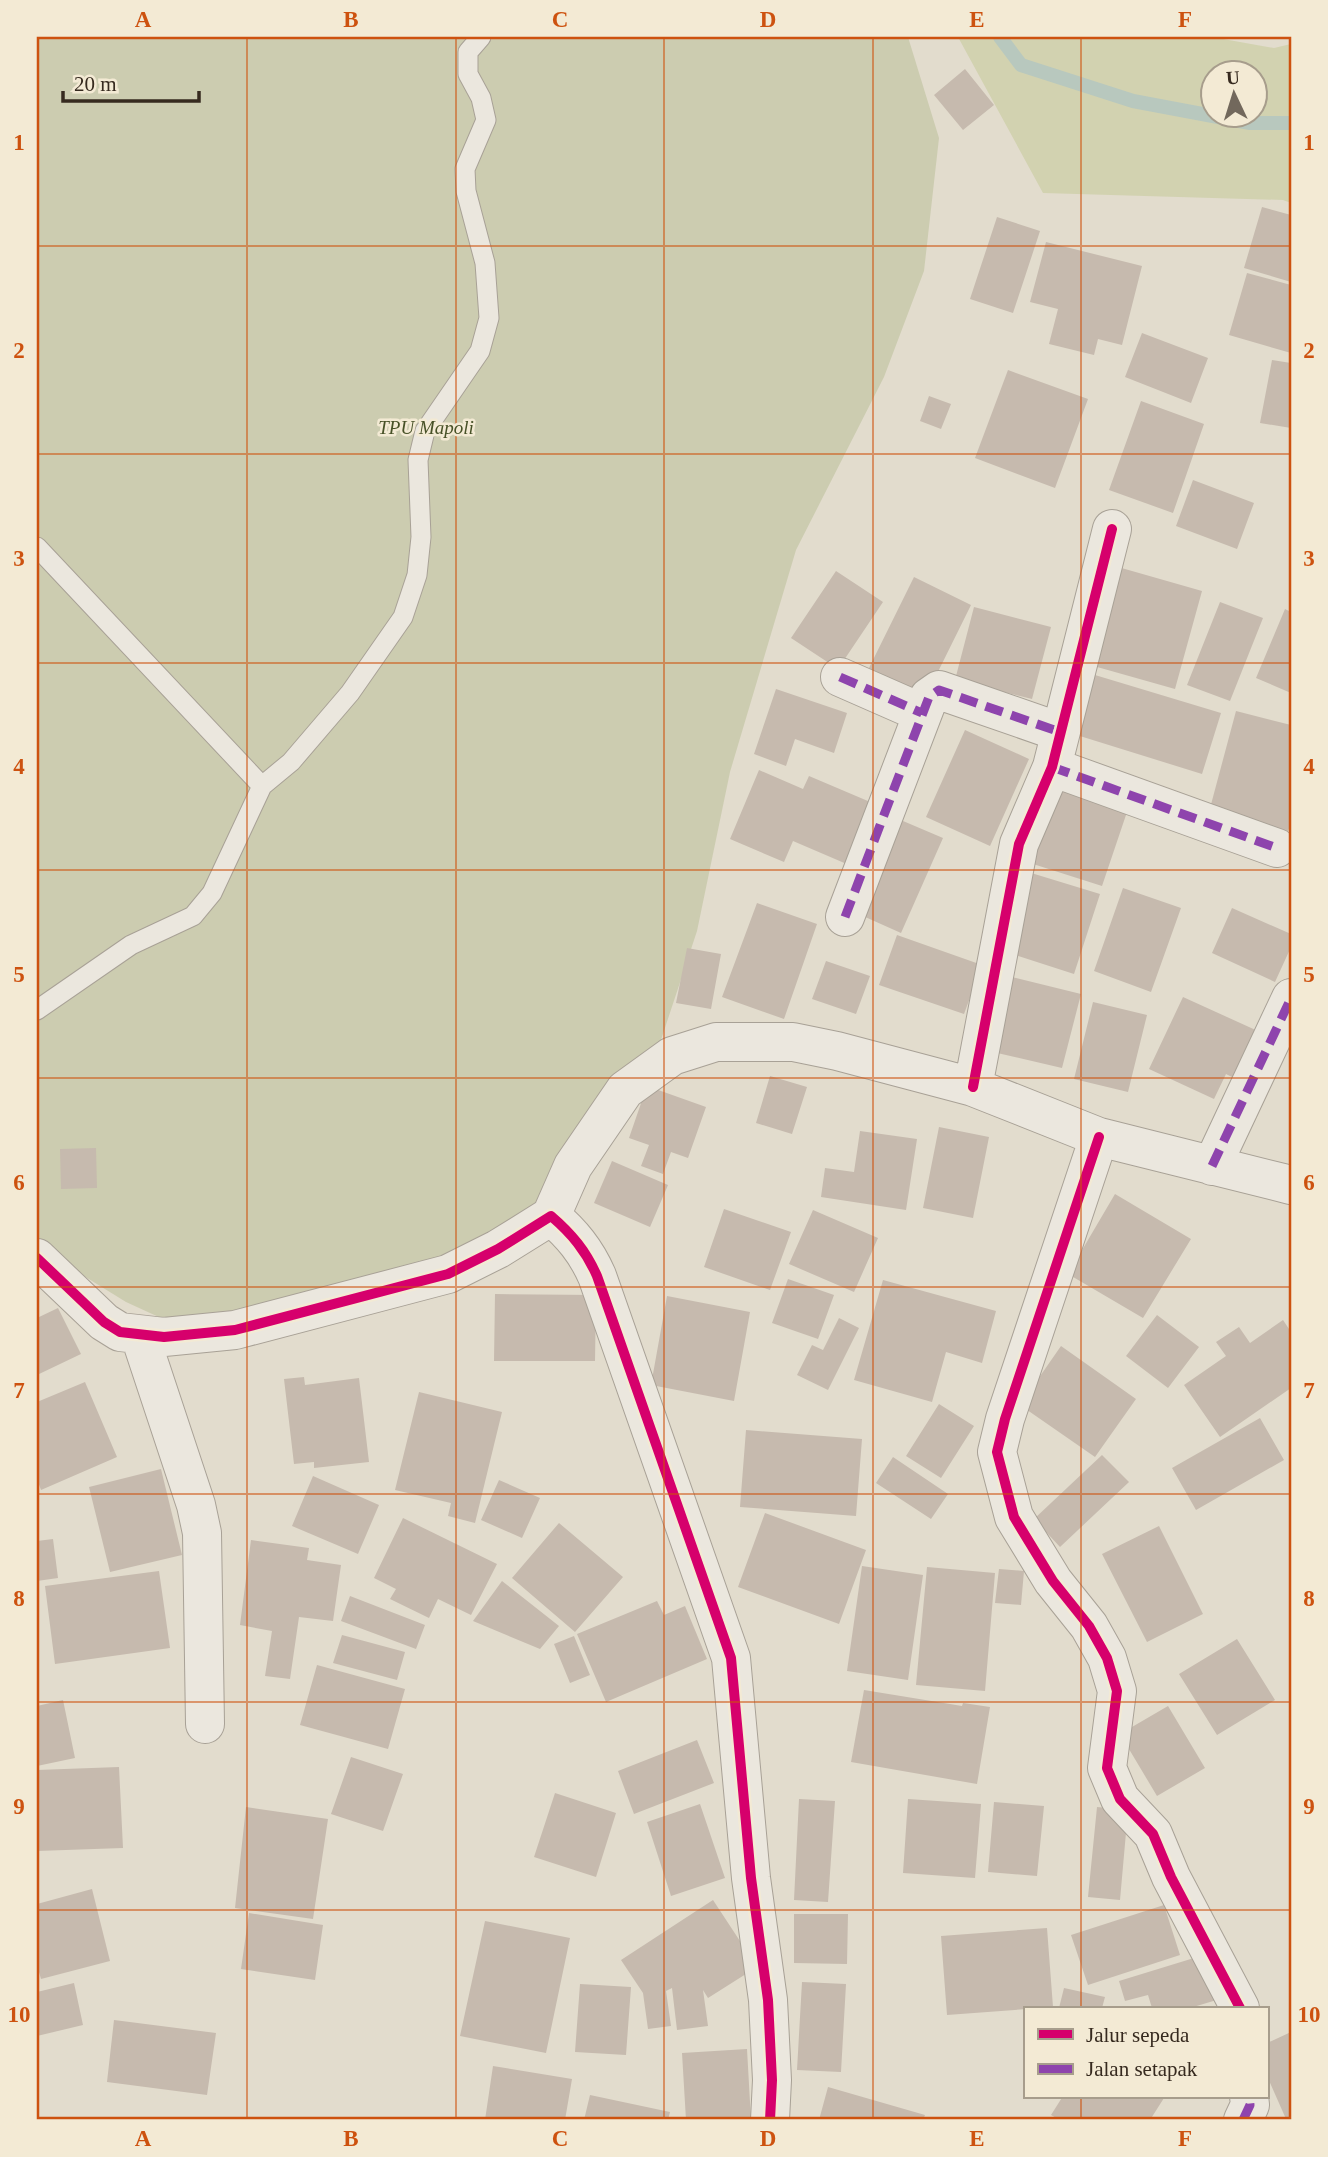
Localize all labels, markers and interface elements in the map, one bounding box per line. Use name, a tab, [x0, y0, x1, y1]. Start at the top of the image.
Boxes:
text: A	[135, 7, 152, 32]
text: B	[343, 7, 359, 32]
text: C	[552, 7, 568, 32]
text: D	[760, 7, 776, 32]
text: E	[969, 7, 985, 32]
text: F	[1178, 7, 1192, 32]
scale bar	[63, 60, 200, 104]
north arrow	[1198, 60, 1268, 130]
text: U	[1225, 67, 1241, 88]
text: 20 m	[74, 72, 117, 96]
text: 1	[13, 130, 25, 155]
text: 1	[1303, 130, 1315, 155]
text: 2	[13, 338, 25, 363]
text: 2	[1303, 338, 1315, 363]
park label: TPU Mapoli	[378, 417, 474, 438]
text: 3	[13, 546, 25, 571]
text: 3	[1303, 546, 1315, 571]
text: 4	[13, 754, 25, 779]
text: 4	[1303, 754, 1315, 779]
text: 5	[13, 962, 25, 987]
text: 5	[1303, 962, 1315, 987]
text: 6	[13, 1170, 25, 1195]
text: 6	[1303, 1170, 1315, 1195]
text: 7	[13, 1378, 25, 1403]
text: 7	[1303, 1378, 1315, 1403]
text: 8	[13, 1586, 25, 1611]
text: 8	[1303, 1586, 1315, 1611]
text: 9	[13, 1794, 25, 1819]
text: 9	[1303, 1794, 1315, 1819]
text: 10	[8, 2002, 31, 2027]
text: 10	[1298, 2002, 1321, 2027]
legend	[1024, 2007, 1268, 2098]
text: Jalur sepeda	[1086, 2023, 1190, 2047]
text: Jalan setapak	[1086, 2057, 1198, 2081]
text: A	[135, 2126, 152, 2151]
text: B	[343, 2126, 359, 2151]
text: C	[552, 2126, 568, 2151]
text: D	[760, 2126, 776, 2151]
text: E	[969, 2126, 985, 2151]
text: F	[1178, 2126, 1192, 2151]

